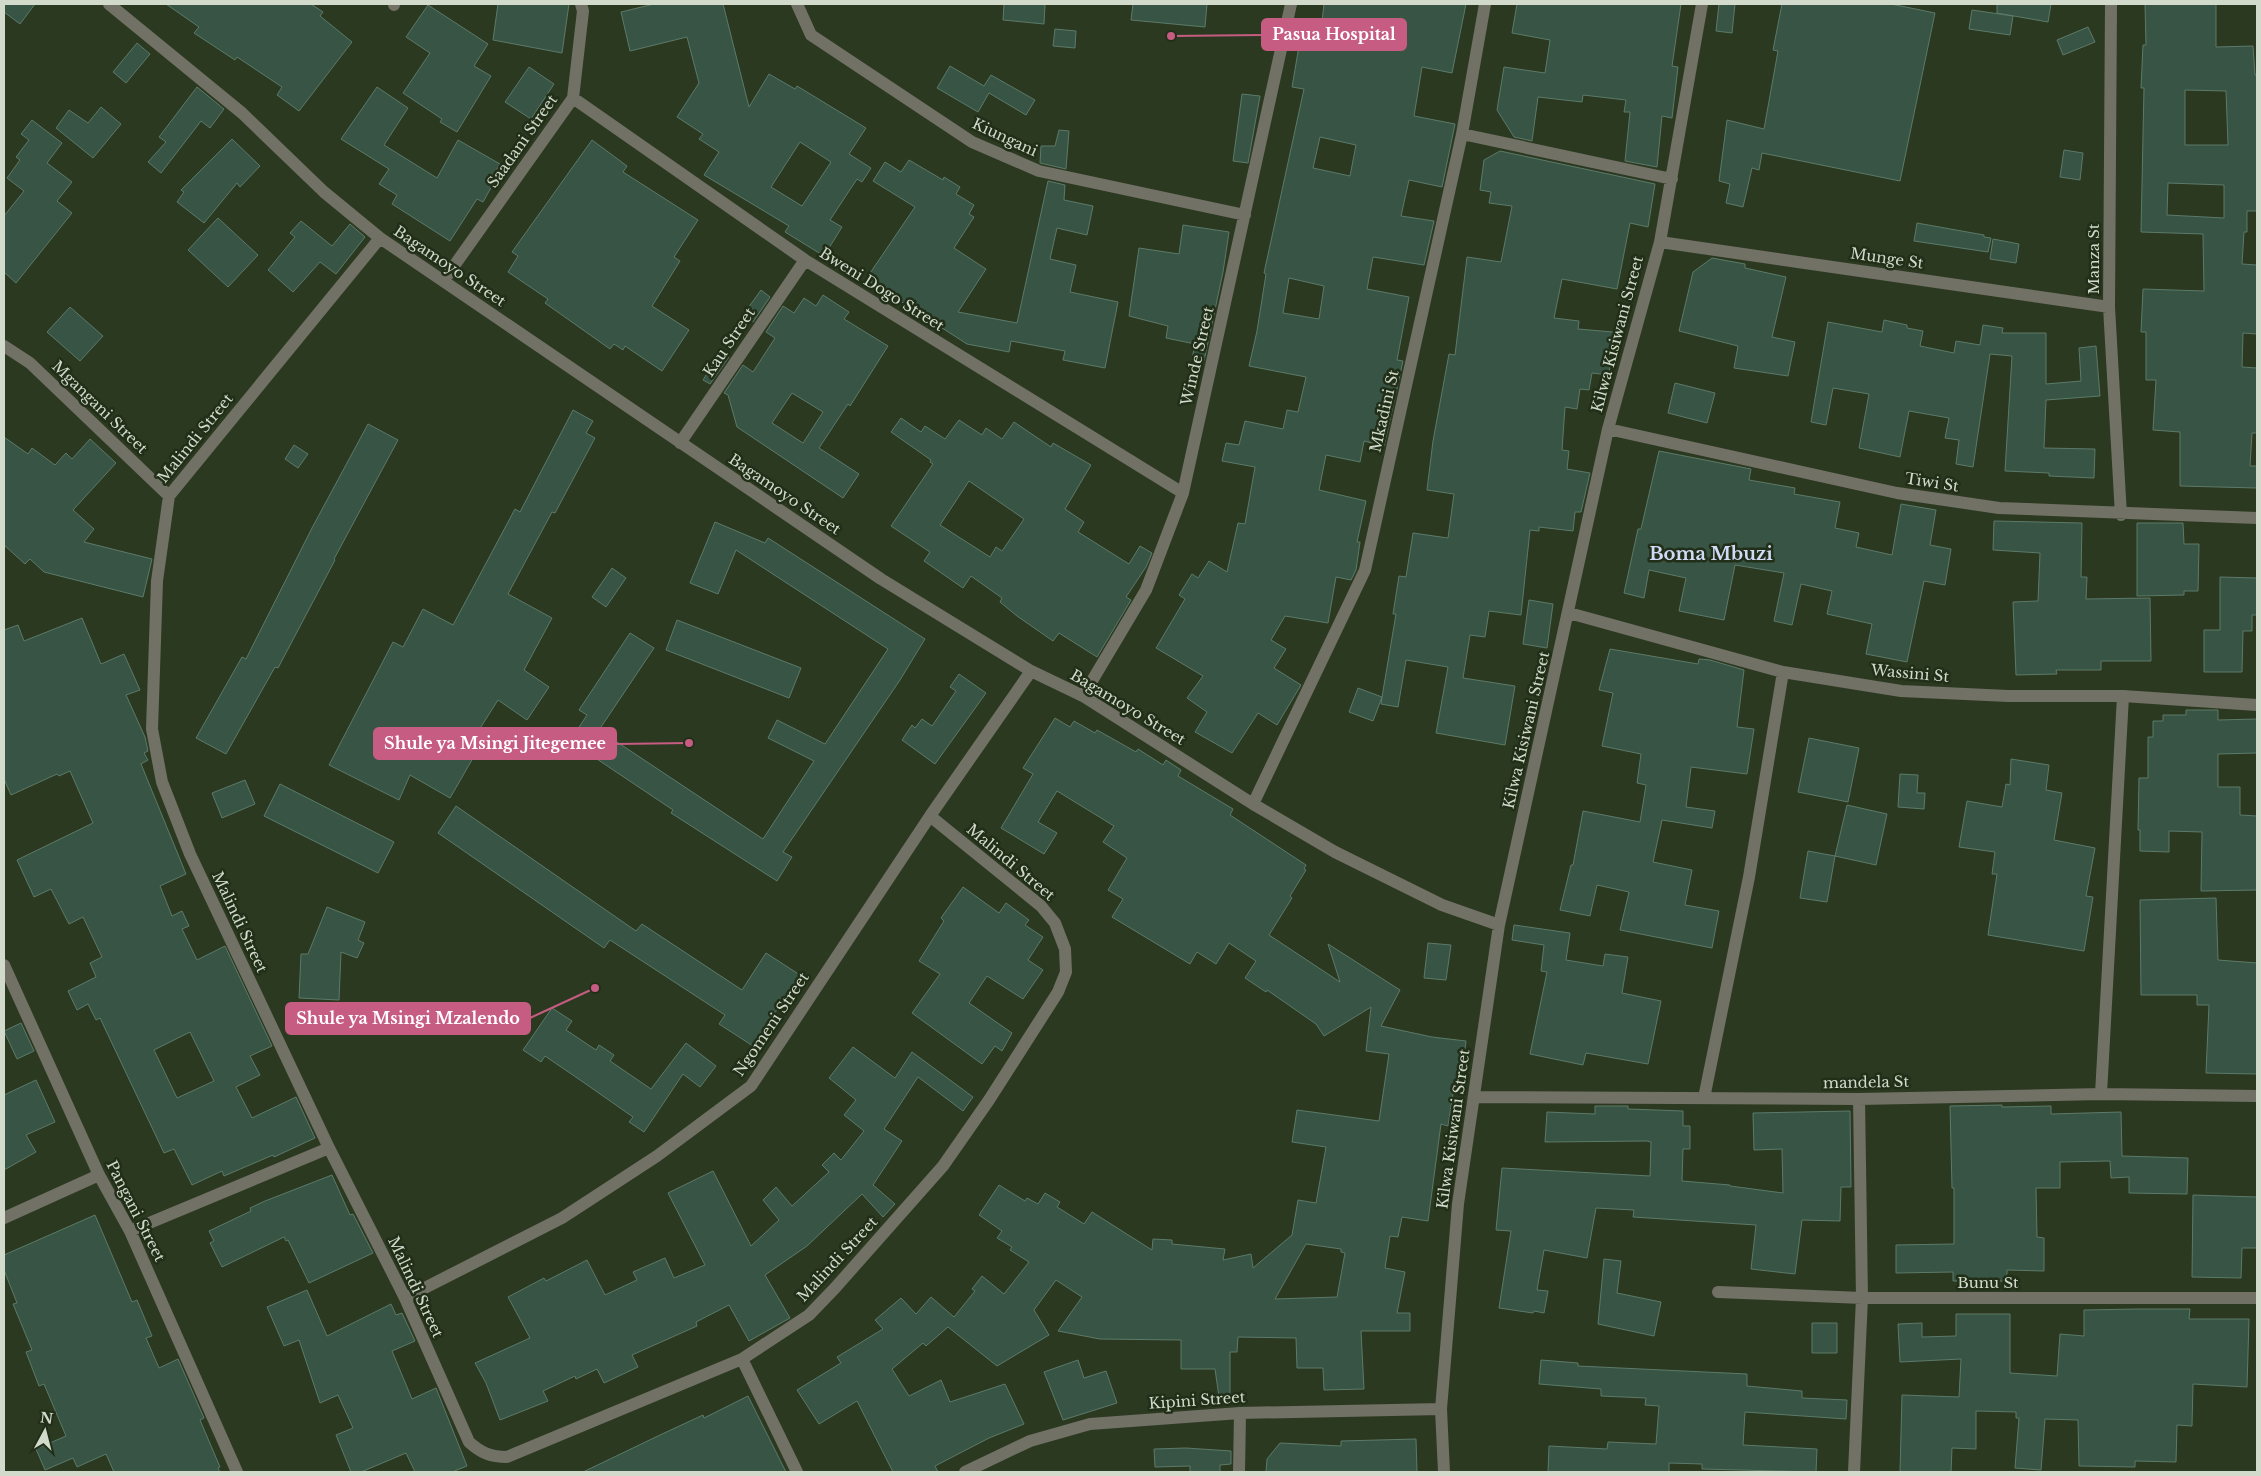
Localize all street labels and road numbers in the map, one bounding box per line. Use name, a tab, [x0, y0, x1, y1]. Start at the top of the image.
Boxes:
street label: Saadani Street	[483, 90, 561, 191]
street label: Kiungani	[969, 114, 1041, 160]
street label: Bagamoyo Street	[390, 221, 510, 311]
street label: Manza St	[2084, 223, 2103, 295]
street label: Bweni Dogo Street	[816, 243, 948, 335]
street label: Munge St	[1849, 243, 1925, 273]
street label: Kilwa Kisiwani Street	[1587, 253, 1647, 414]
street label: Kau Street	[699, 303, 759, 380]
street label: Winde Street	[1176, 304, 1218, 408]
street label: Mgangani Street	[48, 356, 152, 458]
street label: Mkadini St	[1365, 368, 1403, 454]
street label: Malindi Street	[153, 389, 237, 487]
street label: Bagamoyo Street	[725, 449, 845, 539]
street label: Tiwi St	[1904, 468, 1961, 496]
street label: Kilwa Kisiwani Street	[1499, 649, 1553, 811]
street label: Wassini St	[1869, 660, 1950, 686]
street label: Bagamoyo Street	[1067, 665, 1189, 749]
street label: Malindi Street	[963, 819, 1059, 905]
street label: Malindi Street	[208, 868, 272, 976]
street label: Ngomeni Street	[729, 968, 813, 1080]
street label: Kilwa Kisiwani Street	[1432, 1048, 1474, 1210]
street label: mandela St	[1823, 1072, 1910, 1092]
street label: Pangani Street	[102, 1157, 170, 1265]
street label: Malindi Street	[793, 1212, 882, 1306]
street label: Malindi Street	[384, 1233, 448, 1341]
street label: Bunu St	[1957, 1273, 2019, 1292]
street label: Kipini Street	[1148, 1387, 1246, 1413]

